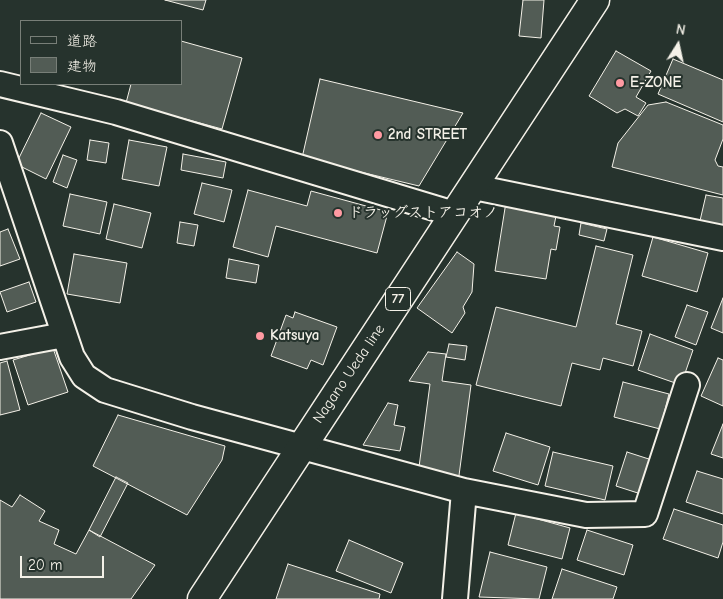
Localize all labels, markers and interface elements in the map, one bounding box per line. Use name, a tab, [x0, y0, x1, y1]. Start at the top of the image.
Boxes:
legend	[20, 20, 182, 85]
north arrow	[653, 20, 703, 70]
text: N	[675, 21, 687, 39]
text: 道路	[67, 32, 97, 50]
text: 建物	[67, 57, 97, 75]
place label: E-ZONE	[630, 74, 681, 92]
marker: E-ZONE	[614, 77, 626, 89]
place label: 2nd STREET	[388, 126, 467, 144]
marker: 2nd STREET	[372, 129, 384, 141]
place label: ドラッグストアコオノ	[348, 204, 498, 222]
marker: ドラッグストアコオノ	[332, 207, 344, 219]
road number: 77	[386, 288, 410, 310]
street label: Nagano Ueda line	[309, 321, 389, 427]
place label: Katsuya	[270, 327, 319, 345]
marker: Katsuya	[254, 330, 266, 342]
scale bar	[22, 546, 106, 578]
text: 20 m	[28, 556, 62, 574]

